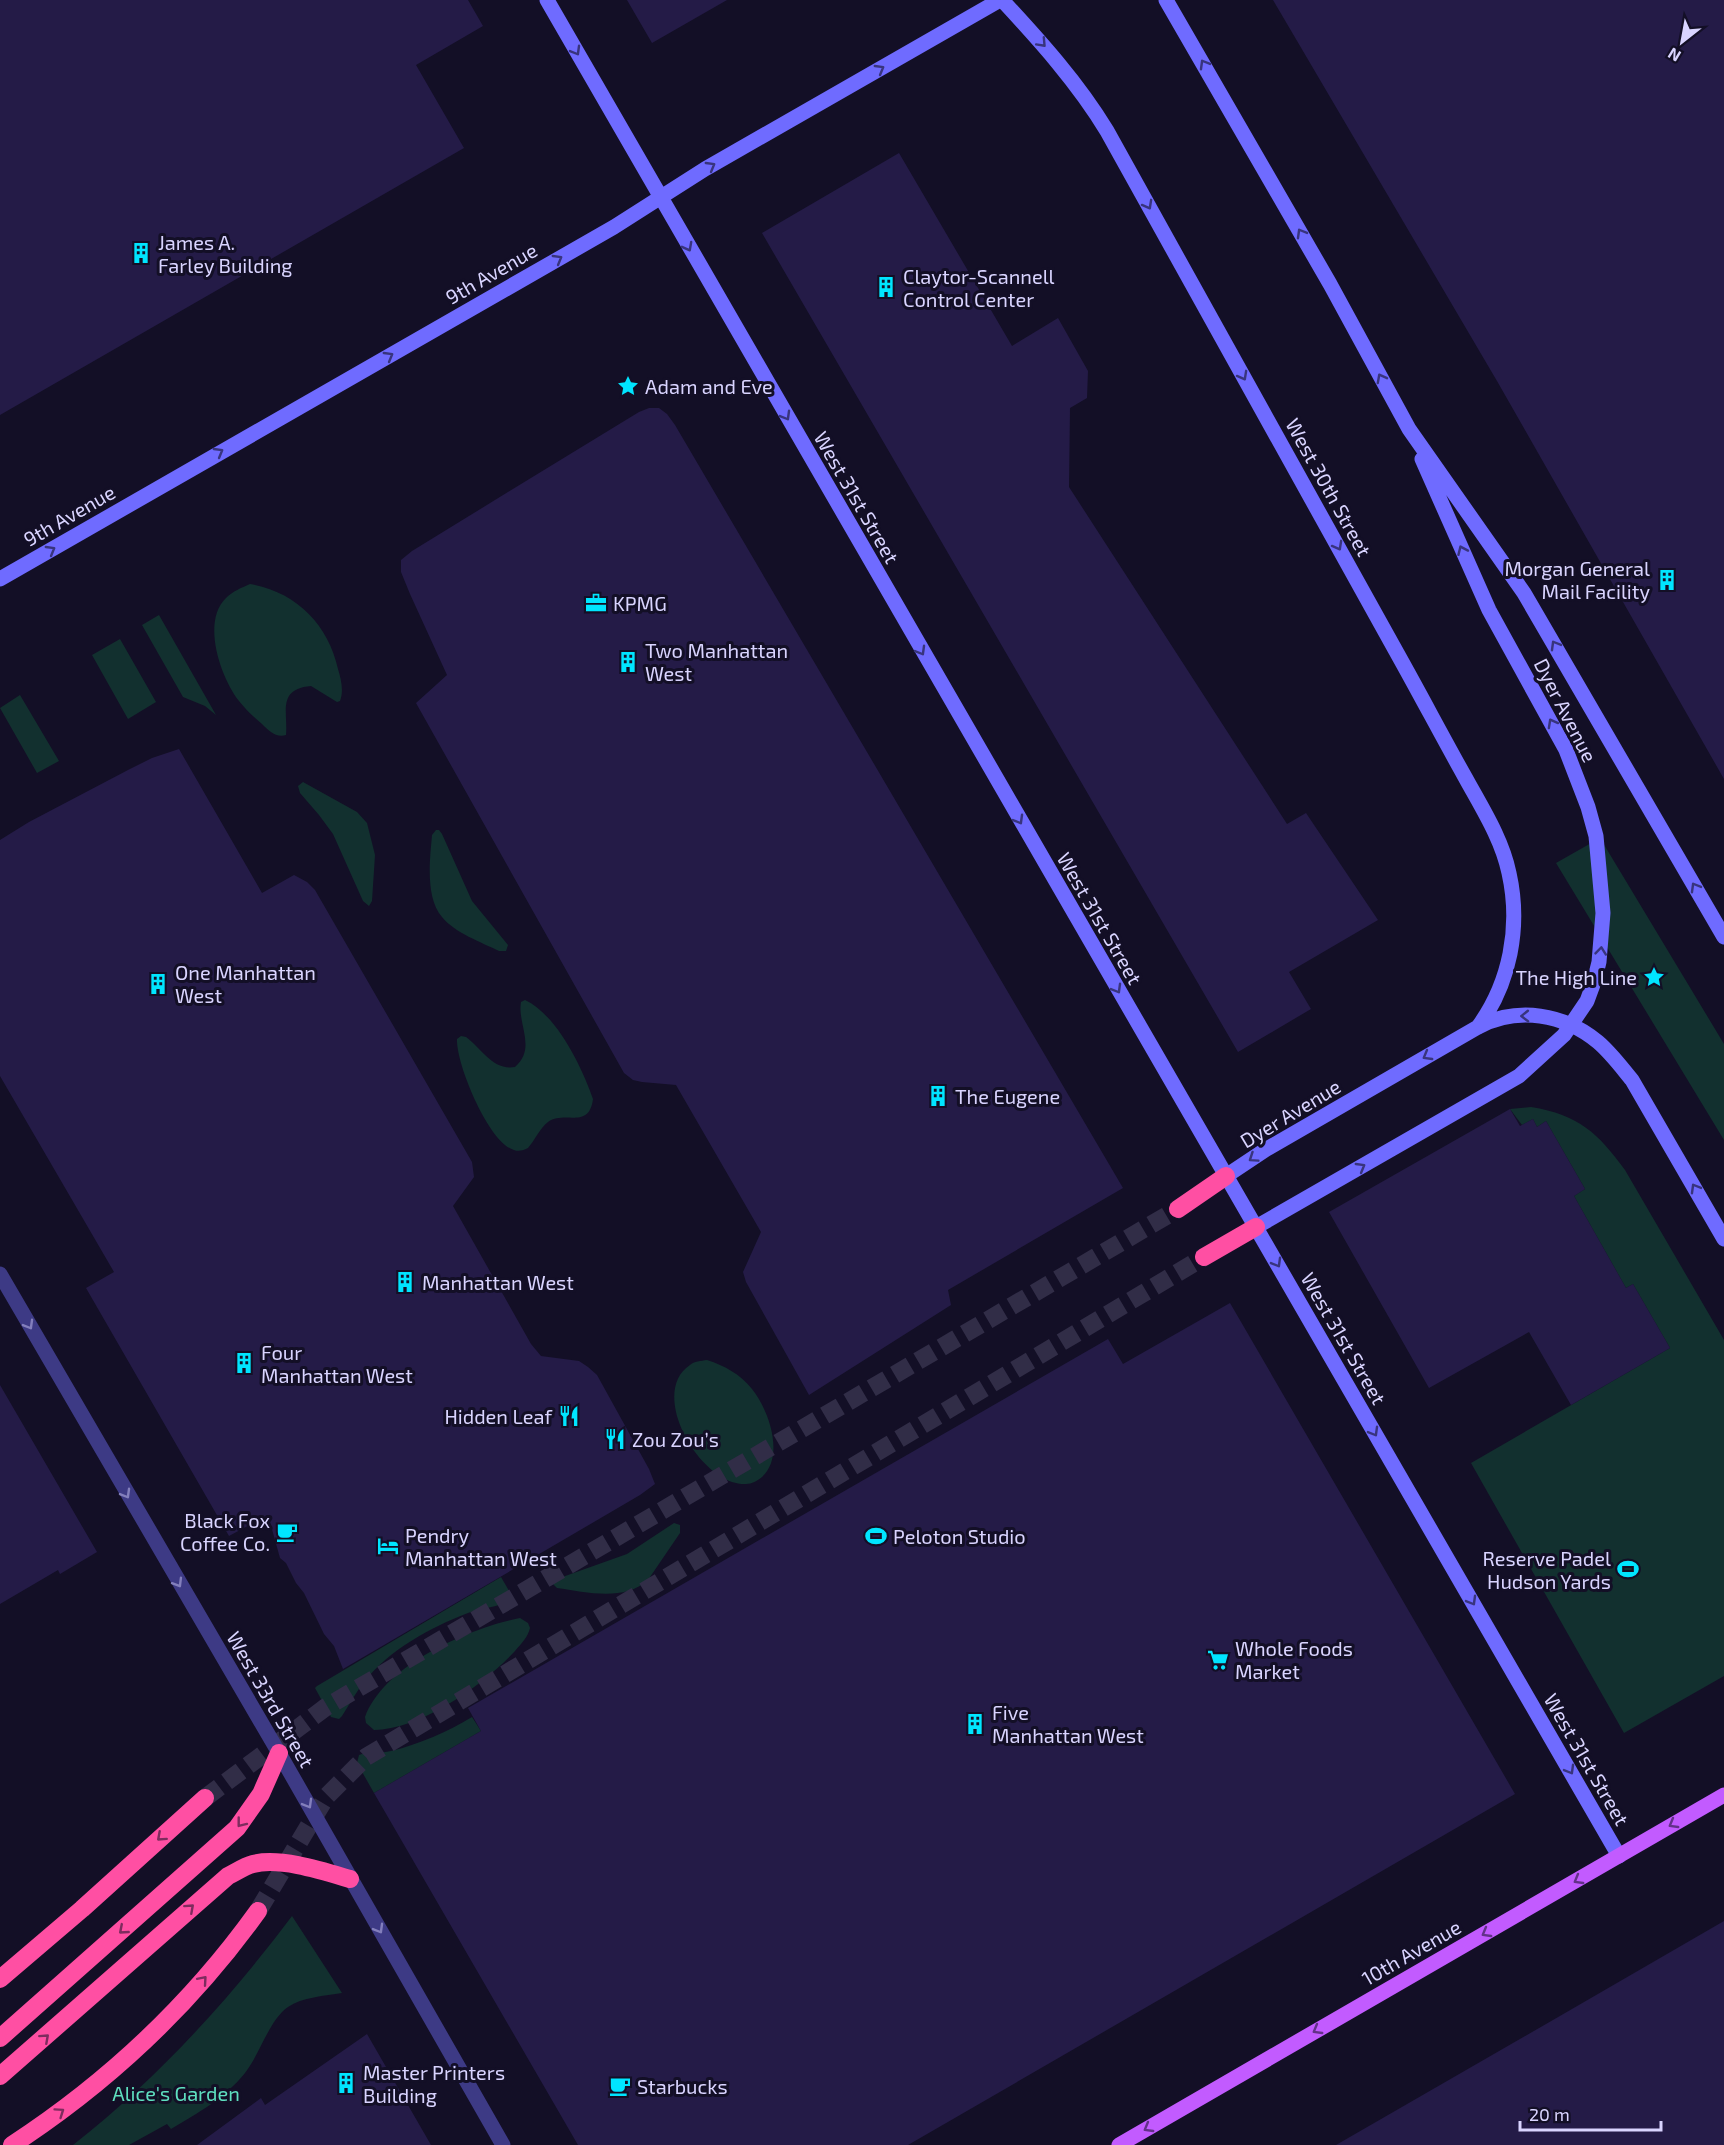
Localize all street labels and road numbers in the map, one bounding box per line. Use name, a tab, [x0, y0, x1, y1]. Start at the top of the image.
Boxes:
street label: 9th Avenue	[441, 237, 541, 309]
street label: West 30th Street	[1281, 414, 1377, 561]
street label: West 31st Street	[809, 427, 905, 568]
street label: 9th Avenue	[19, 479, 119, 551]
street label: Dyer Avenue	[1530, 654, 1602, 766]
street label: West 31st Street	[1052, 848, 1148, 989]
street label: Dyer Avenue	[1235, 1074, 1345, 1152]
street label: West 31st Street	[1296, 1268, 1392, 1409]
street label: West 33rd Street	[222, 1627, 320, 1772]
street label: West 31st Street	[1539, 1689, 1635, 1830]
street label: 10th Avenue	[1357, 1914, 1465, 1990]

